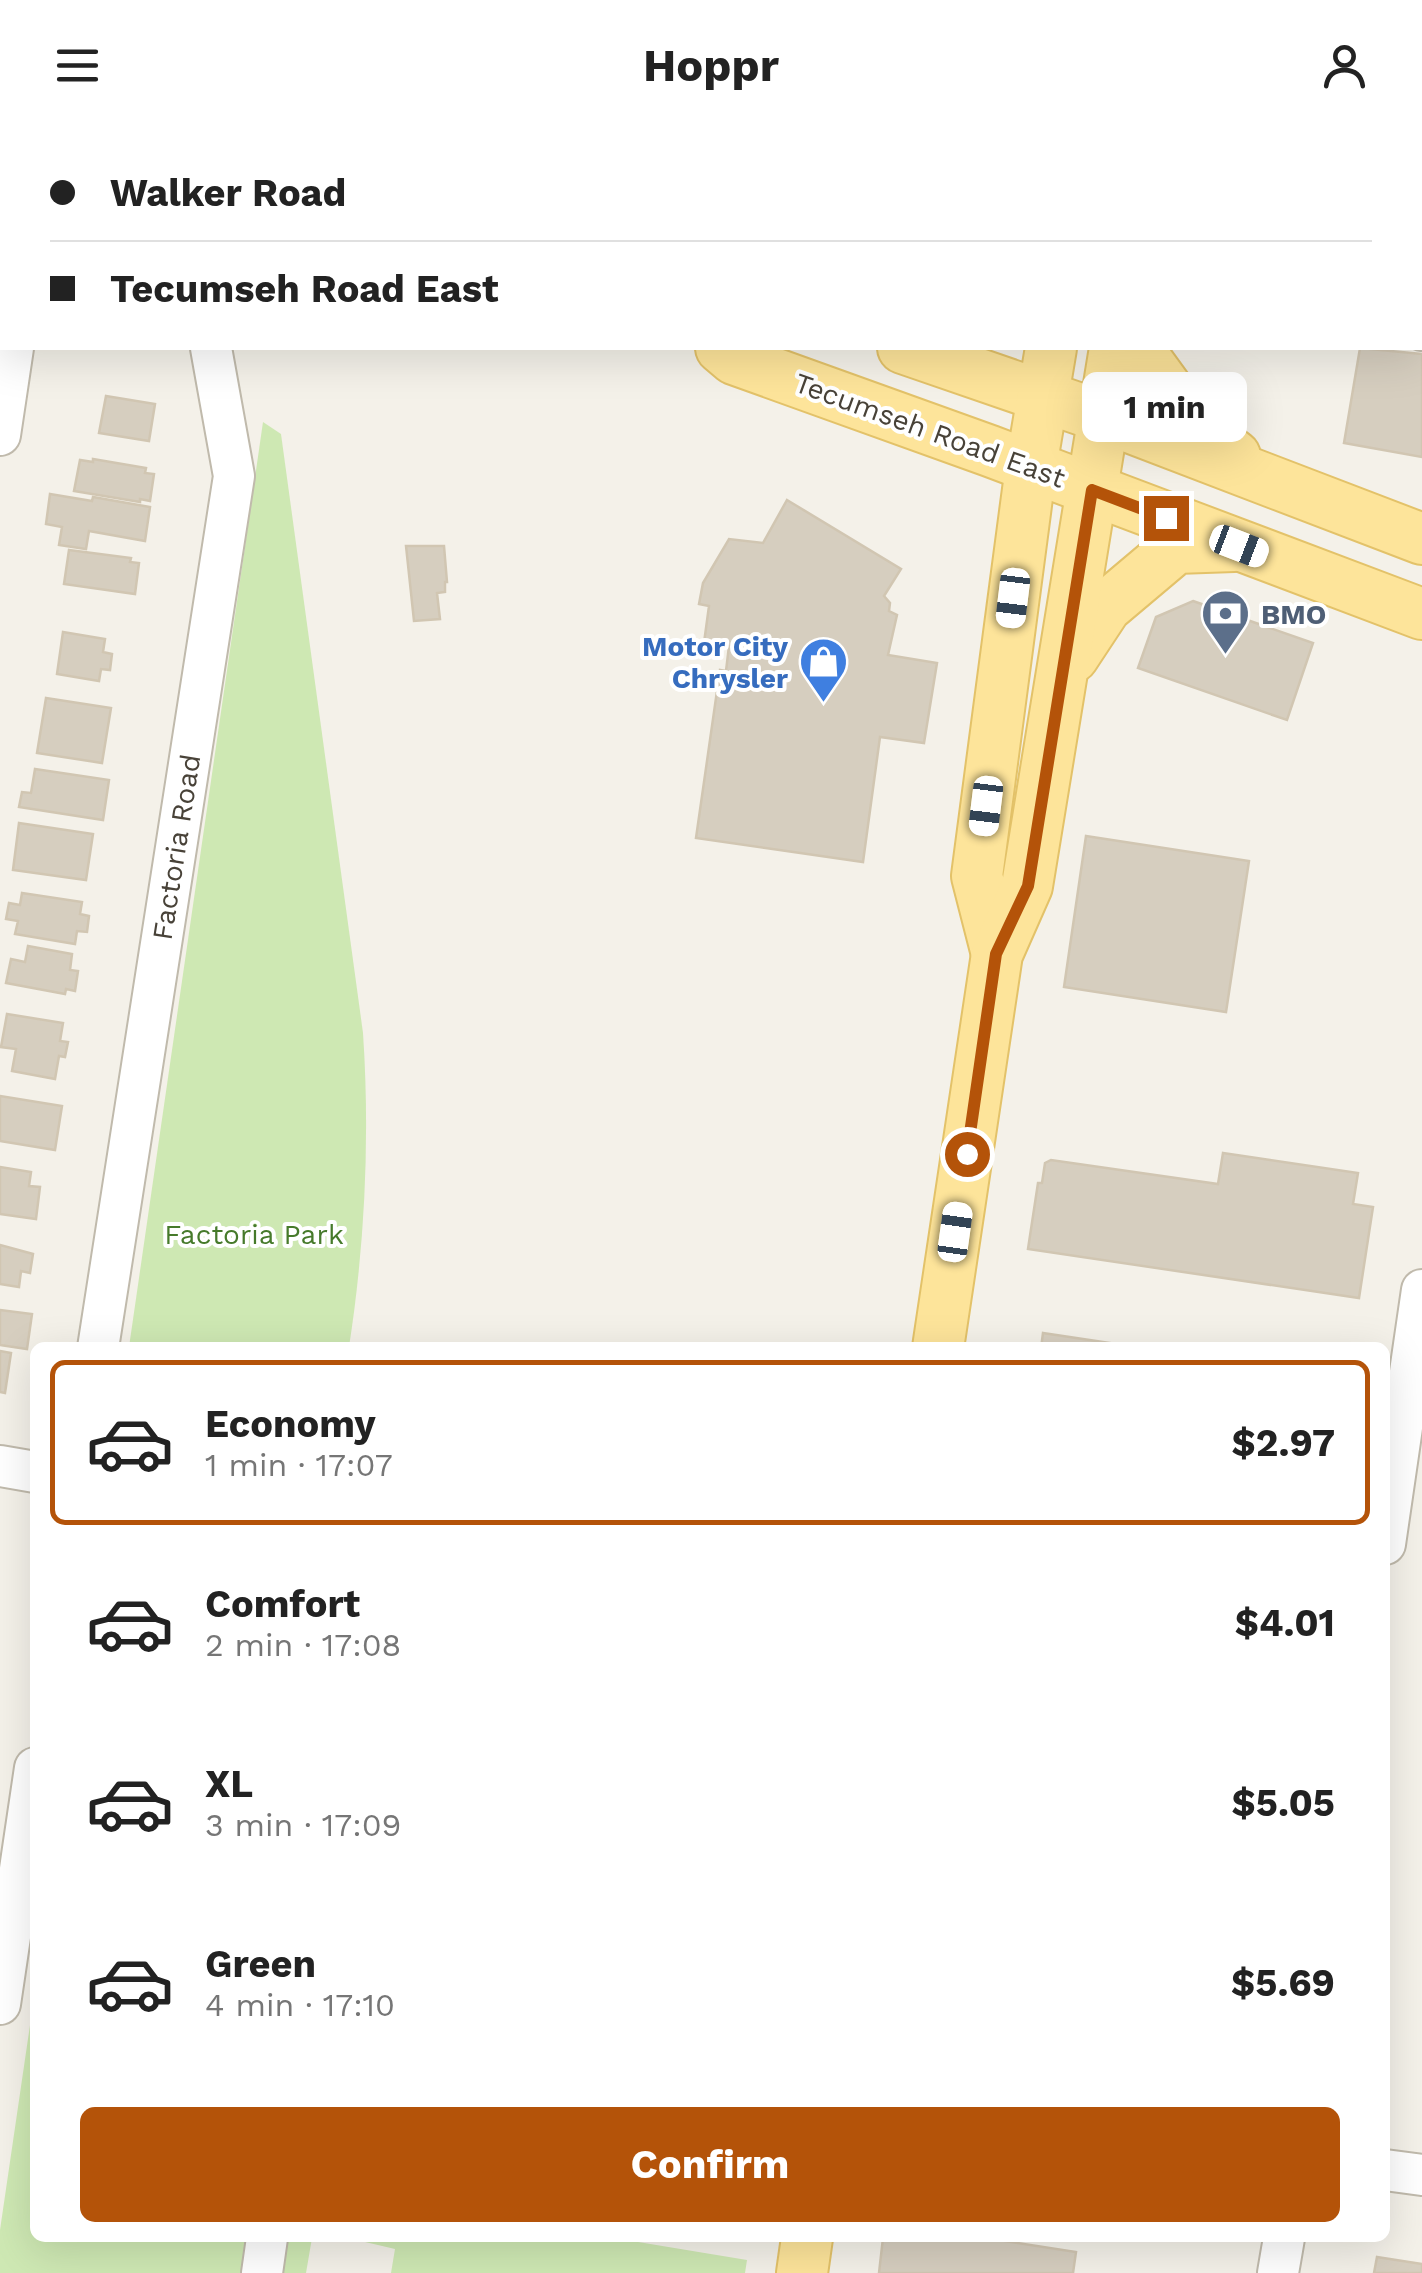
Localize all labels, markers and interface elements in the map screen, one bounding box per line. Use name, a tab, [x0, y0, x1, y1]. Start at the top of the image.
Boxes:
icon: menu	[50, 38, 105, 93]
icon: person	[1317, 38, 1372, 93]
text: Hoppr	[643, 39, 779, 92]
text: Walker Road	[110, 171, 346, 215]
text: Tecumseh Road East	[110, 267, 499, 311]
street label: Tecumseh Road East	[790, 366, 1070, 495]
callout: 1 min	[1084, 373, 1248, 443]
text: 1 min	[1123, 388, 1206, 426]
route end	[1144, 496, 1189, 541]
car	[1206, 521, 1272, 571]
car	[994, 566, 1032, 630]
bank icon: BMO	[1200, 588, 1252, 656]
place label: BMO	[1261, 598, 1326, 631]
place label: Motor City Chrysler	[642, 630, 788, 695]
shop icon: Motor City Chrysler	[797, 636, 849, 704]
street label: Factoria Road	[146, 752, 207, 942]
car	[967, 774, 1005, 838]
route start	[945, 1132, 990, 1177]
car	[936, 1200, 974, 1264]
park label: Factoria Park	[164, 1218, 344, 1251]
icon: car	[85, 1398, 175, 1488]
text: Economy	[205, 1402, 376, 1446]
text: $2.97	[1231, 1421, 1335, 1465]
text: 1 min · 17:07	[205, 1446, 393, 1484]
icon: car	[85, 1578, 175, 1668]
text: Comfort	[205, 1582, 360, 1626]
text: $4.01	[1235, 1601, 1335, 1645]
text: 2 min · 17:08	[205, 1626, 401, 1664]
icon: car	[85, 1758, 175, 1848]
text: XL	[205, 1762, 253, 1806]
text: $5.05	[1231, 1781, 1335, 1825]
text: 3 min · 17:09	[205, 1806, 401, 1844]
icon: car	[85, 1938, 175, 2028]
text: Green	[205, 1942, 316, 1986]
text: $5.69	[1231, 1961, 1335, 2005]
text: 4 min · 17:10	[205, 1986, 395, 2024]
button: Confirm	[80, 2107, 1340, 2222]

